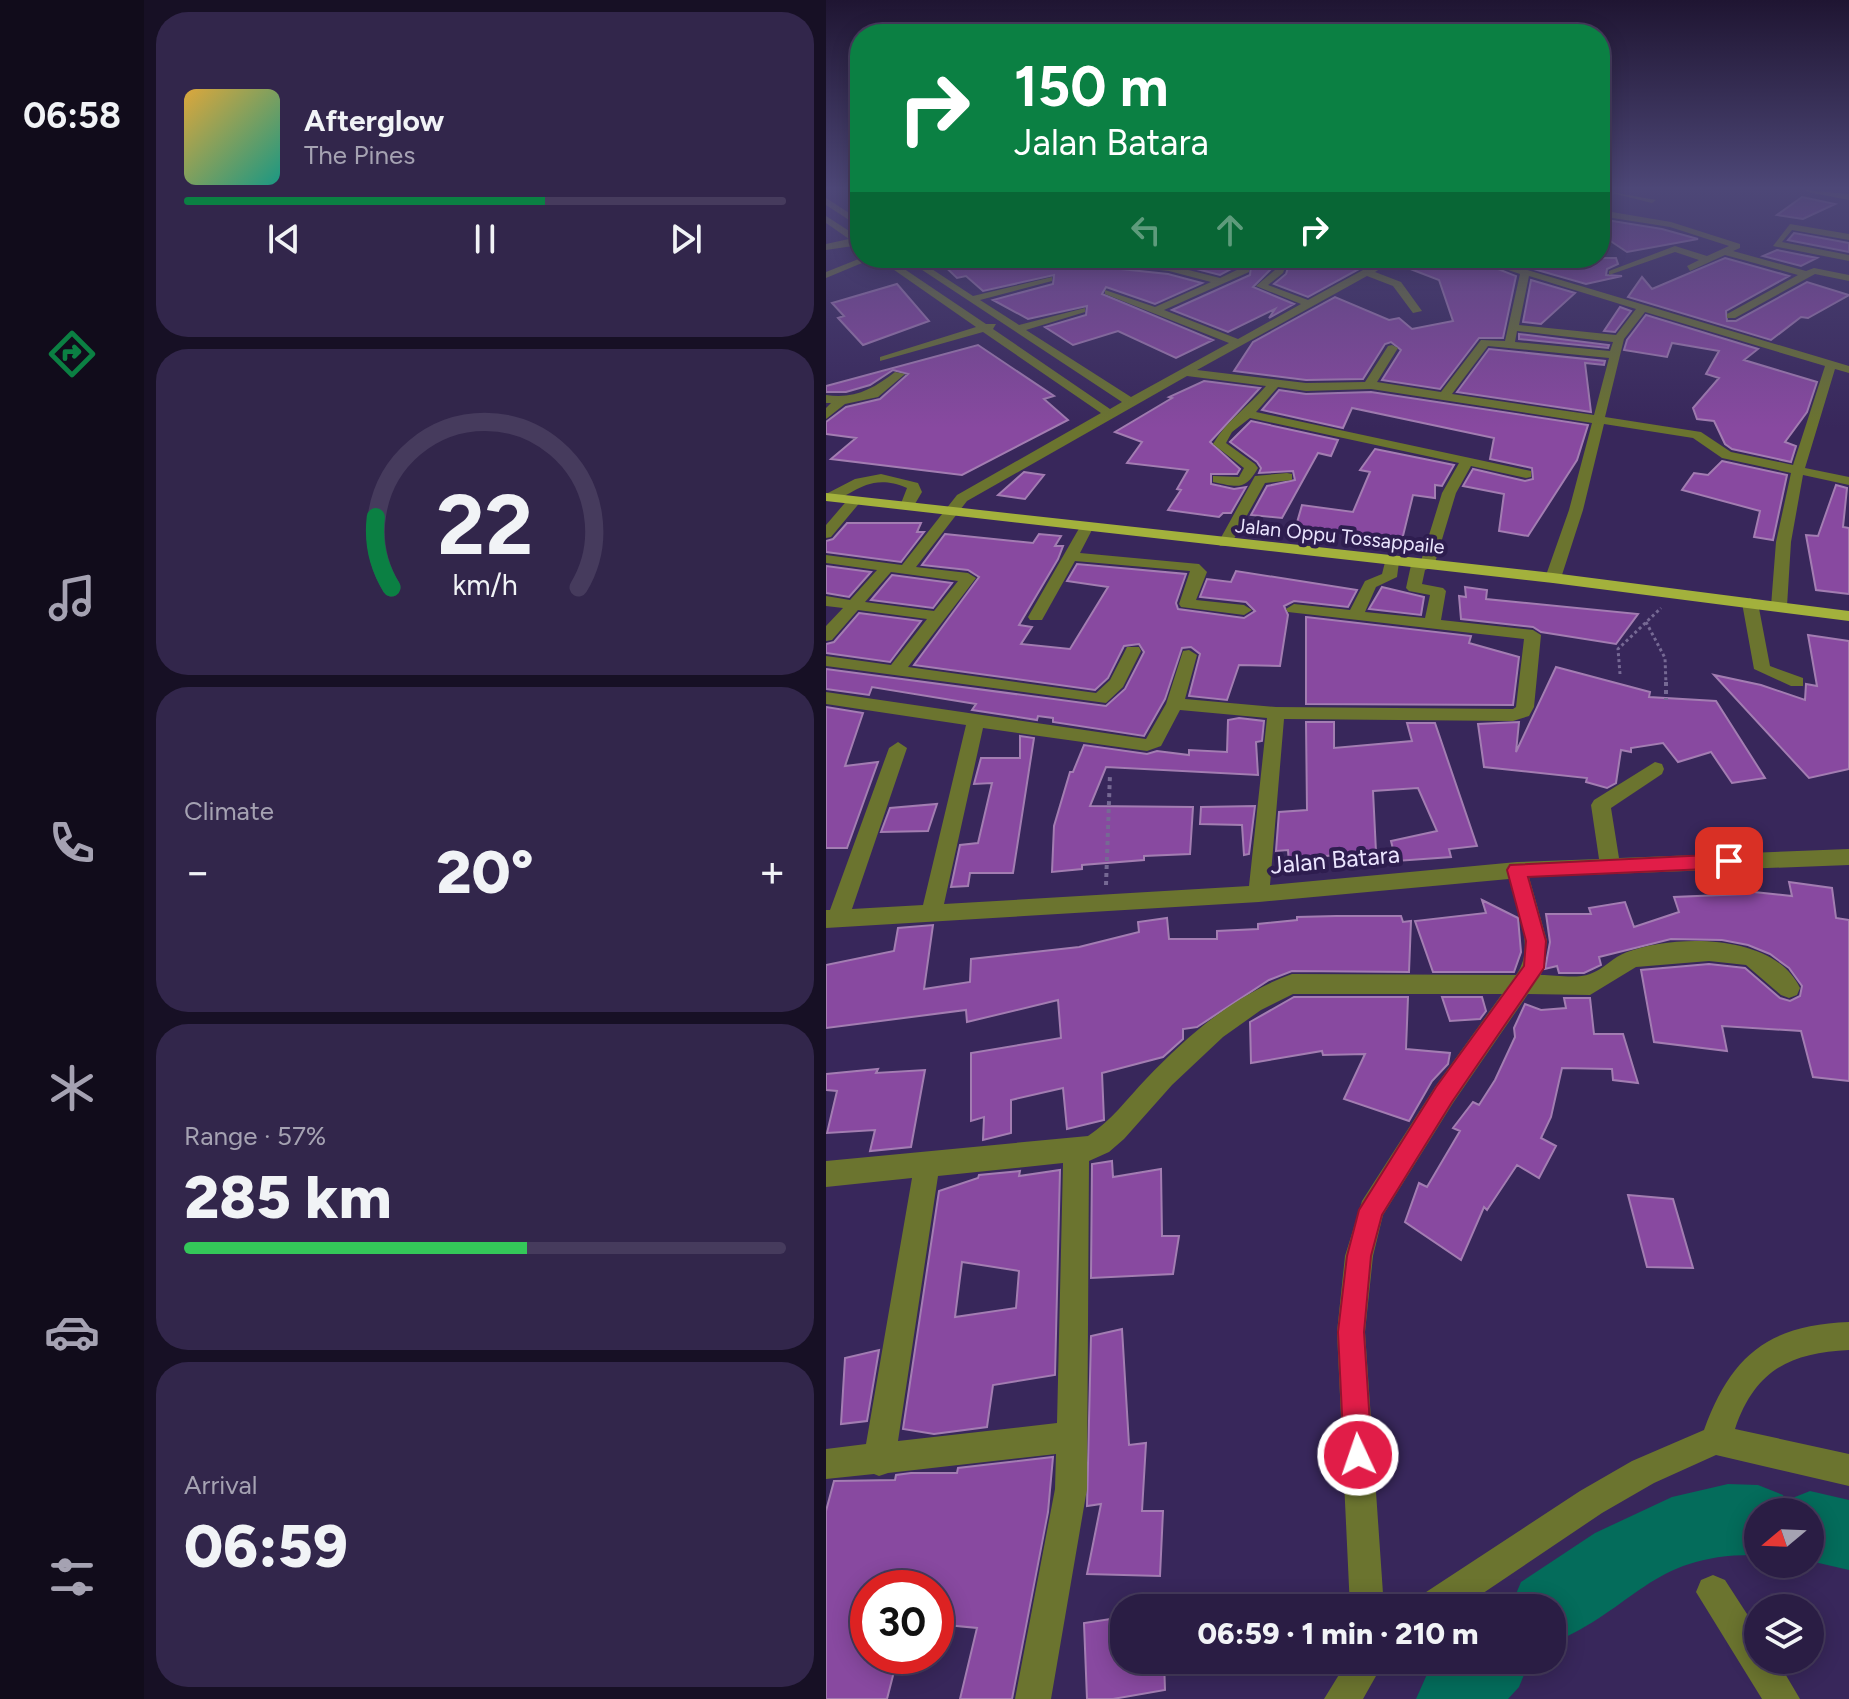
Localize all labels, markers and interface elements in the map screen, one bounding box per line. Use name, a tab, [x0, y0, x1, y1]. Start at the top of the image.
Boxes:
text: 150 m	[1014, 53, 1169, 120]
icon: right	[882, 56, 986, 160]
text: 06:58	[23, 94, 121, 137]
text: Afterglow	[304, 102, 444, 139]
text: Jalan Batara	[1014, 121, 1209, 164]
text: The Pines	[304, 139, 415, 171]
icon: left	[1124, 208, 1168, 252]
icon: ahead	[1208, 208, 1252, 252]
icon: right	[1292, 208, 1336, 252]
icon: previous	[262, 217, 306, 261]
icon: pause	[463, 217, 507, 261]
icon: next	[664, 217, 708, 261]
icon: directions	[44, 326, 100, 382]
text: 22	[437, 475, 533, 575]
street label: Jalan Oppu Tossappaile	[1234, 513, 1446, 559]
text: km/h	[452, 568, 518, 602]
icon: music	[44, 570, 100, 626]
text: Climate	[184, 795, 274, 827]
icon: phone	[44, 815, 100, 871]
pin	[1695, 827, 1763, 895]
text: 20°	[436, 836, 534, 908]
street label: Jalan Batara	[1269, 839, 1401, 880]
icon: arrive	[1707, 839, 1751, 883]
text: −	[184, 845, 211, 898]
text: +	[759, 845, 786, 898]
icon: climate	[44, 1060, 100, 1116]
text: Range · 57%	[184, 1120, 326, 1152]
text: 285 km	[184, 1161, 392, 1233]
icon: car	[44, 1304, 100, 1360]
position arrow	[1316, 1413, 1400, 1497]
text: Arrival	[184, 1469, 257, 1501]
north arrow	[1744, 1498, 1824, 1578]
map controls	[1744, 1498, 1824, 1674]
text: 06:59	[184, 1510, 348, 1582]
icon: filters	[44, 1549, 100, 1605]
speed limit sign: 30	[850, 1570, 954, 1674]
button: layers	[1744, 1594, 1824, 1674]
text: 06:59 · 1 min · 210 m	[1198, 1615, 1478, 1652]

